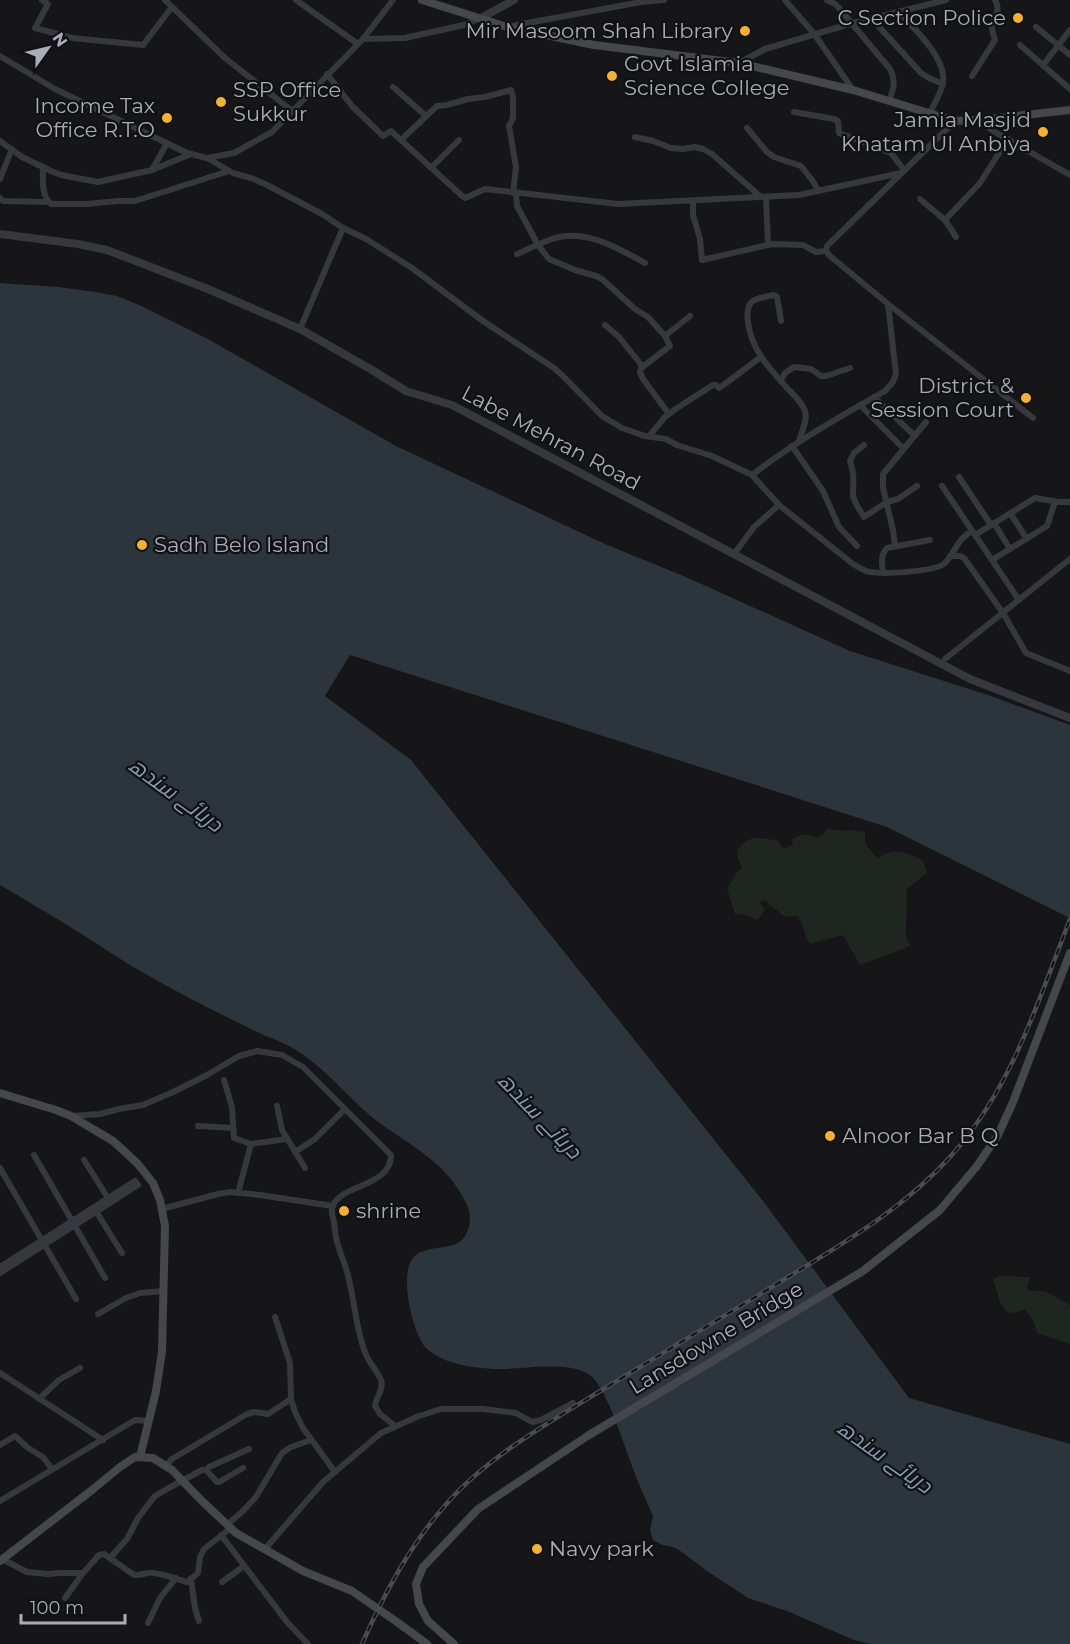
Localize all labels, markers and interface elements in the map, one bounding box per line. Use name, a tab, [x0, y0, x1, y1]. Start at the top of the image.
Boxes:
place label: C Section Police	[837, 5, 1006, 30]
marker: C Section Police	[1011, 11, 1025, 25]
north arrow	[18, 18, 78, 78]
place label: Mir Masoom Shah Library	[465, 18, 734, 43]
marker: Mir Masoom Shah Library	[738, 24, 752, 38]
text: N	[49, 29, 72, 51]
place label: Govt Islamia Science College	[624, 51, 790, 100]
marker: Govt Islamia Science College	[605, 69, 619, 83]
place label: SSP Office Sukkur	[233, 77, 341, 126]
place label: Income Tax Office R.T.O	[34, 93, 155, 142]
marker: SSP Office Sukkur	[214, 95, 228, 109]
place label: Jamia Masjid Khatam Ul Anbiya	[841, 107, 1031, 156]
marker: Income Tax Office R.T.O	[160, 111, 174, 125]
marker: Jamia Masjid Khatam Ul Anbiya	[1036, 125, 1050, 139]
place label: District & Session Court	[870, 373, 1014, 422]
street label: Labe Mehran Road	[458, 380, 645, 495]
marker: District & Session Court	[1019, 391, 1033, 405]
place label: Sadh Belo Island	[154, 532, 329, 557]
marker: Sadh Belo Island	[135, 538, 149, 552]
water label: دریائے سندھ	[123, 751, 229, 838]
water label: دریائے سندھ	[492, 1067, 588, 1165]
place label: Alnoor Bar B Q	[842, 1123, 999, 1148]
marker: Alnoor Bar B Q	[823, 1129, 837, 1143]
place label: shrine	[356, 1198, 421, 1223]
marker: shrine	[337, 1204, 351, 1218]
street label: Lansdowne Bridge	[624, 1276, 807, 1399]
water label: دریائے سندھ	[832, 1414, 939, 1500]
place label: Navy park	[549, 1536, 654, 1561]
marker: Navy park	[530, 1542, 544, 1556]
scale bar	[21, 1587, 124, 1625]
text: 100 m	[30, 1597, 84, 1619]

